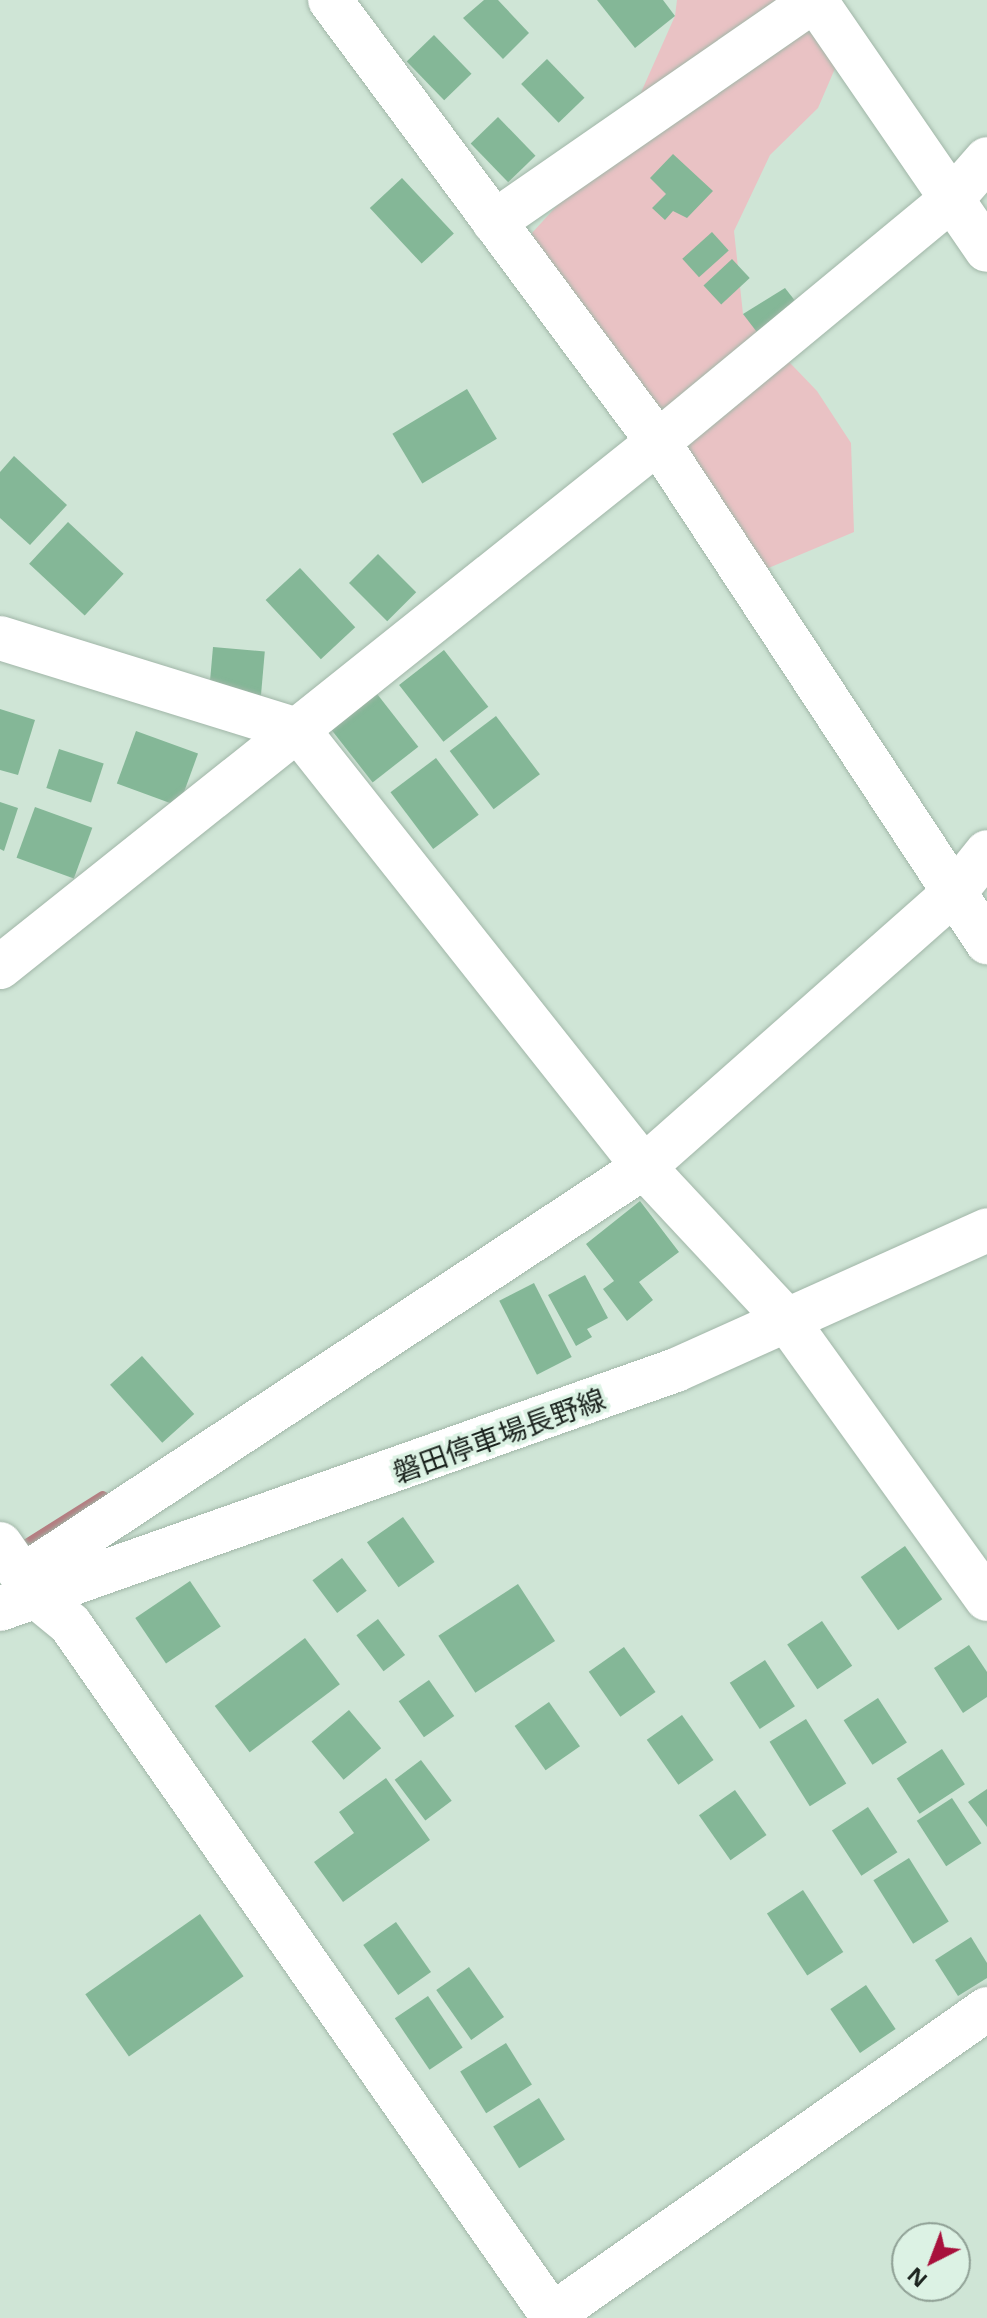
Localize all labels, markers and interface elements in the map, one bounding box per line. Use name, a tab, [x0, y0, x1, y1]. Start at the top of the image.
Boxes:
street label: 磐田停車場長野線	[388, 1381, 610, 1489]
north arrow	[891, 2222, 971, 2302]
text: N	[900, 2261, 933, 2295]

